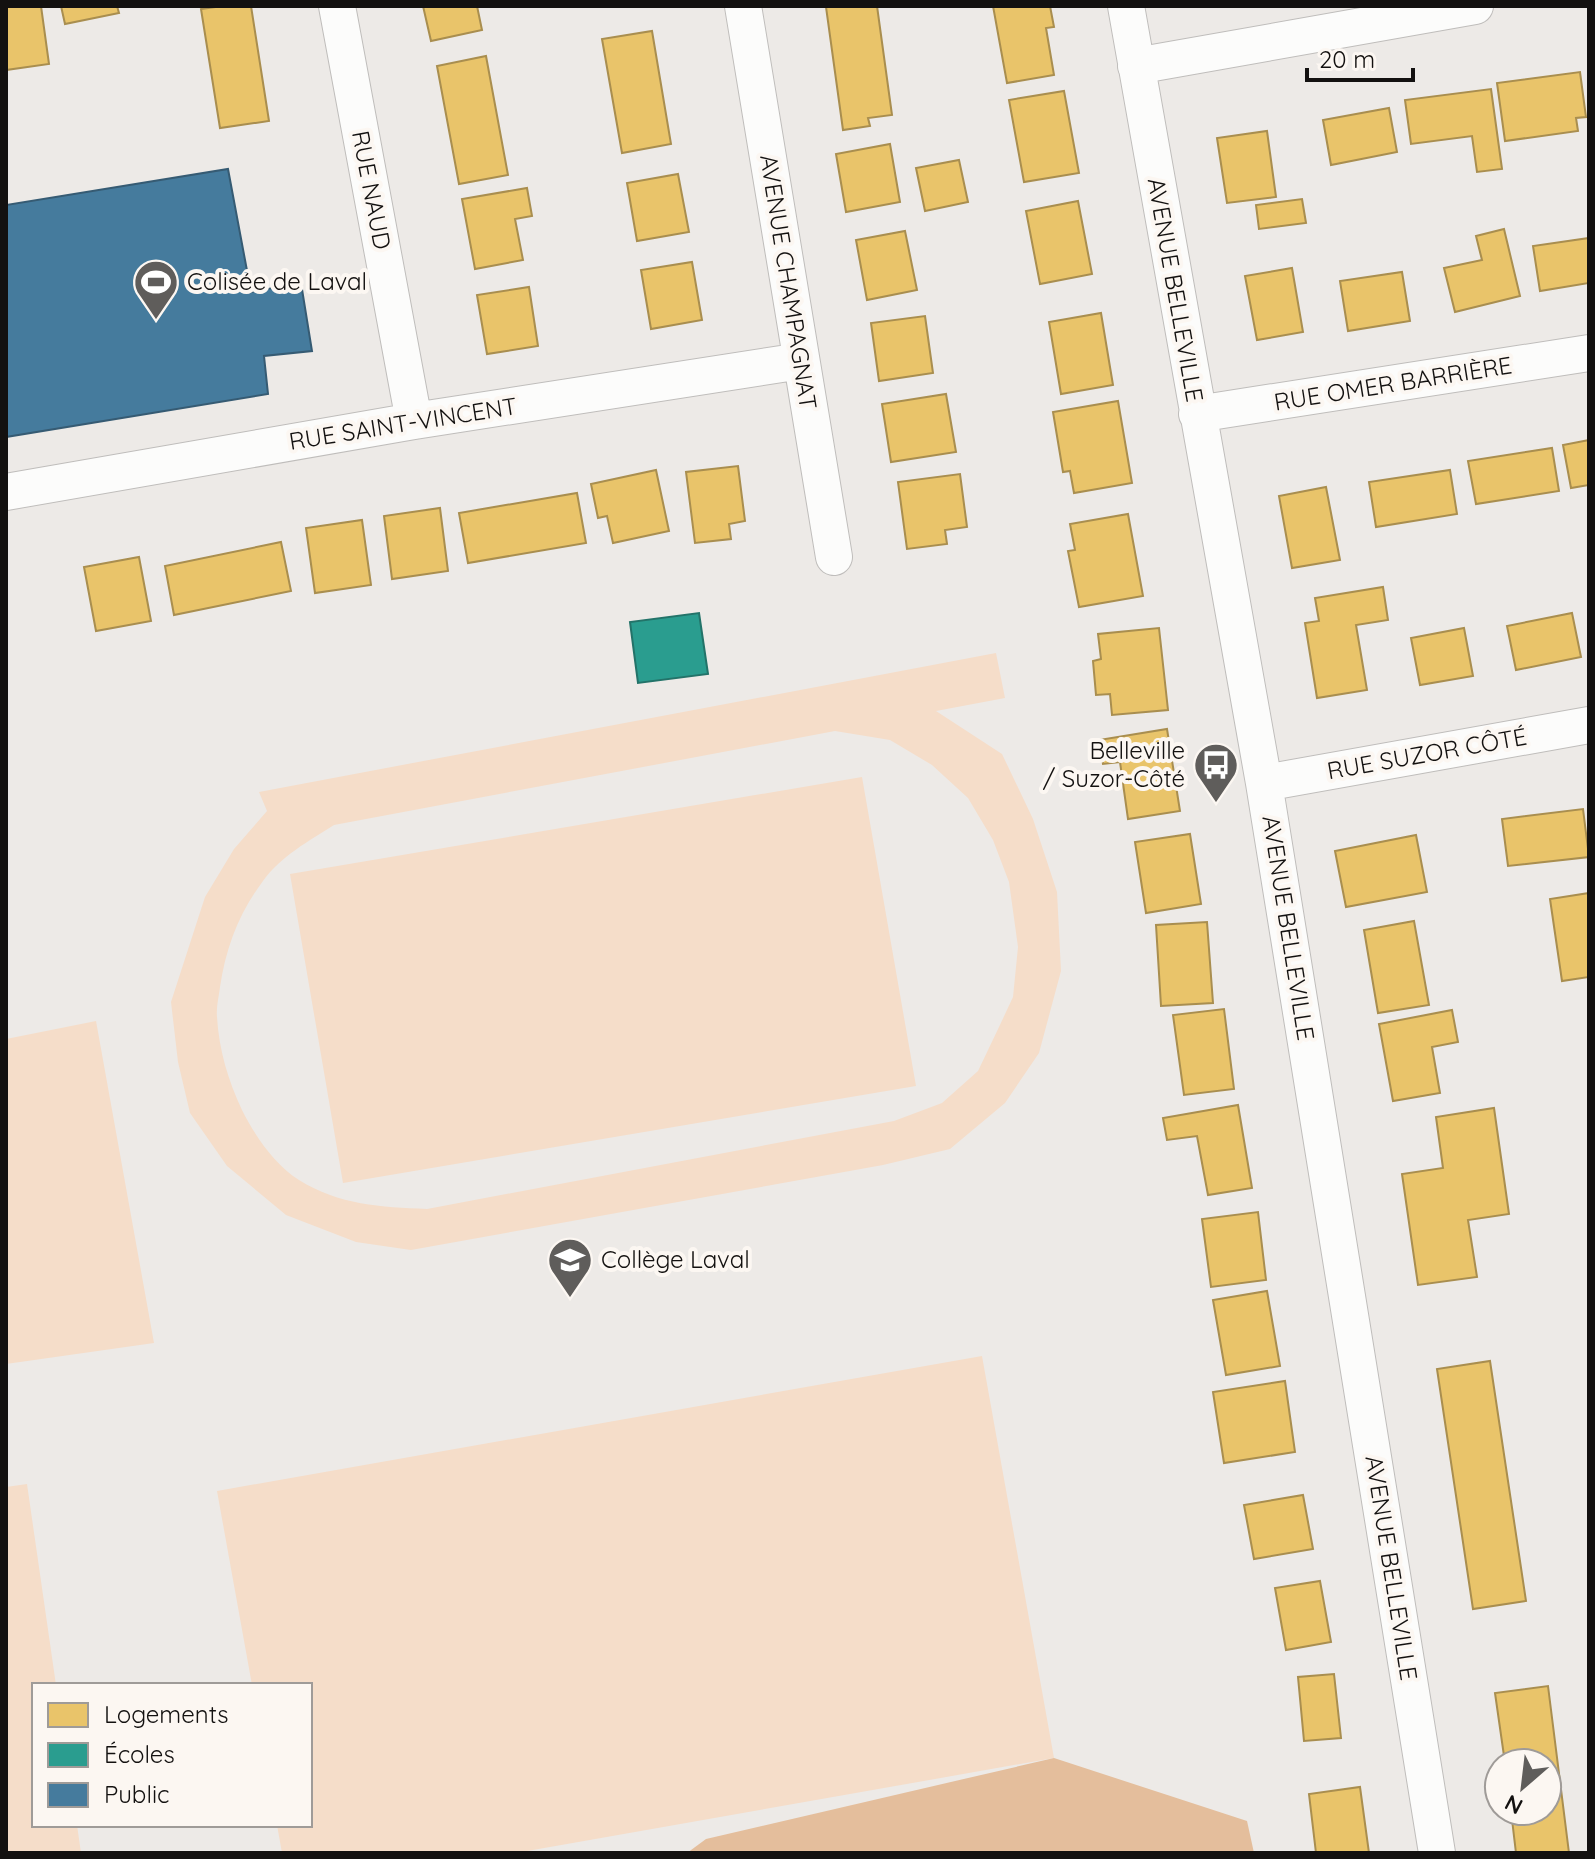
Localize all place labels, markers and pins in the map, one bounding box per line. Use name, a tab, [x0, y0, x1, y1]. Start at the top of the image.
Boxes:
sports icon: Colisée de Laval	[132, 258, 180, 321]
place label: Colisée de Laval	[187, 266, 367, 296]
place label: Belleville / Suzor-Côté	[1043, 735, 1185, 793]
bus stop icon: Belleville / Suzor-Côté	[1192, 741, 1240, 804]
school or university icon: Collège Laval	[546, 1236, 594, 1299]
place label: Collège Laval	[601, 1244, 750, 1274]

